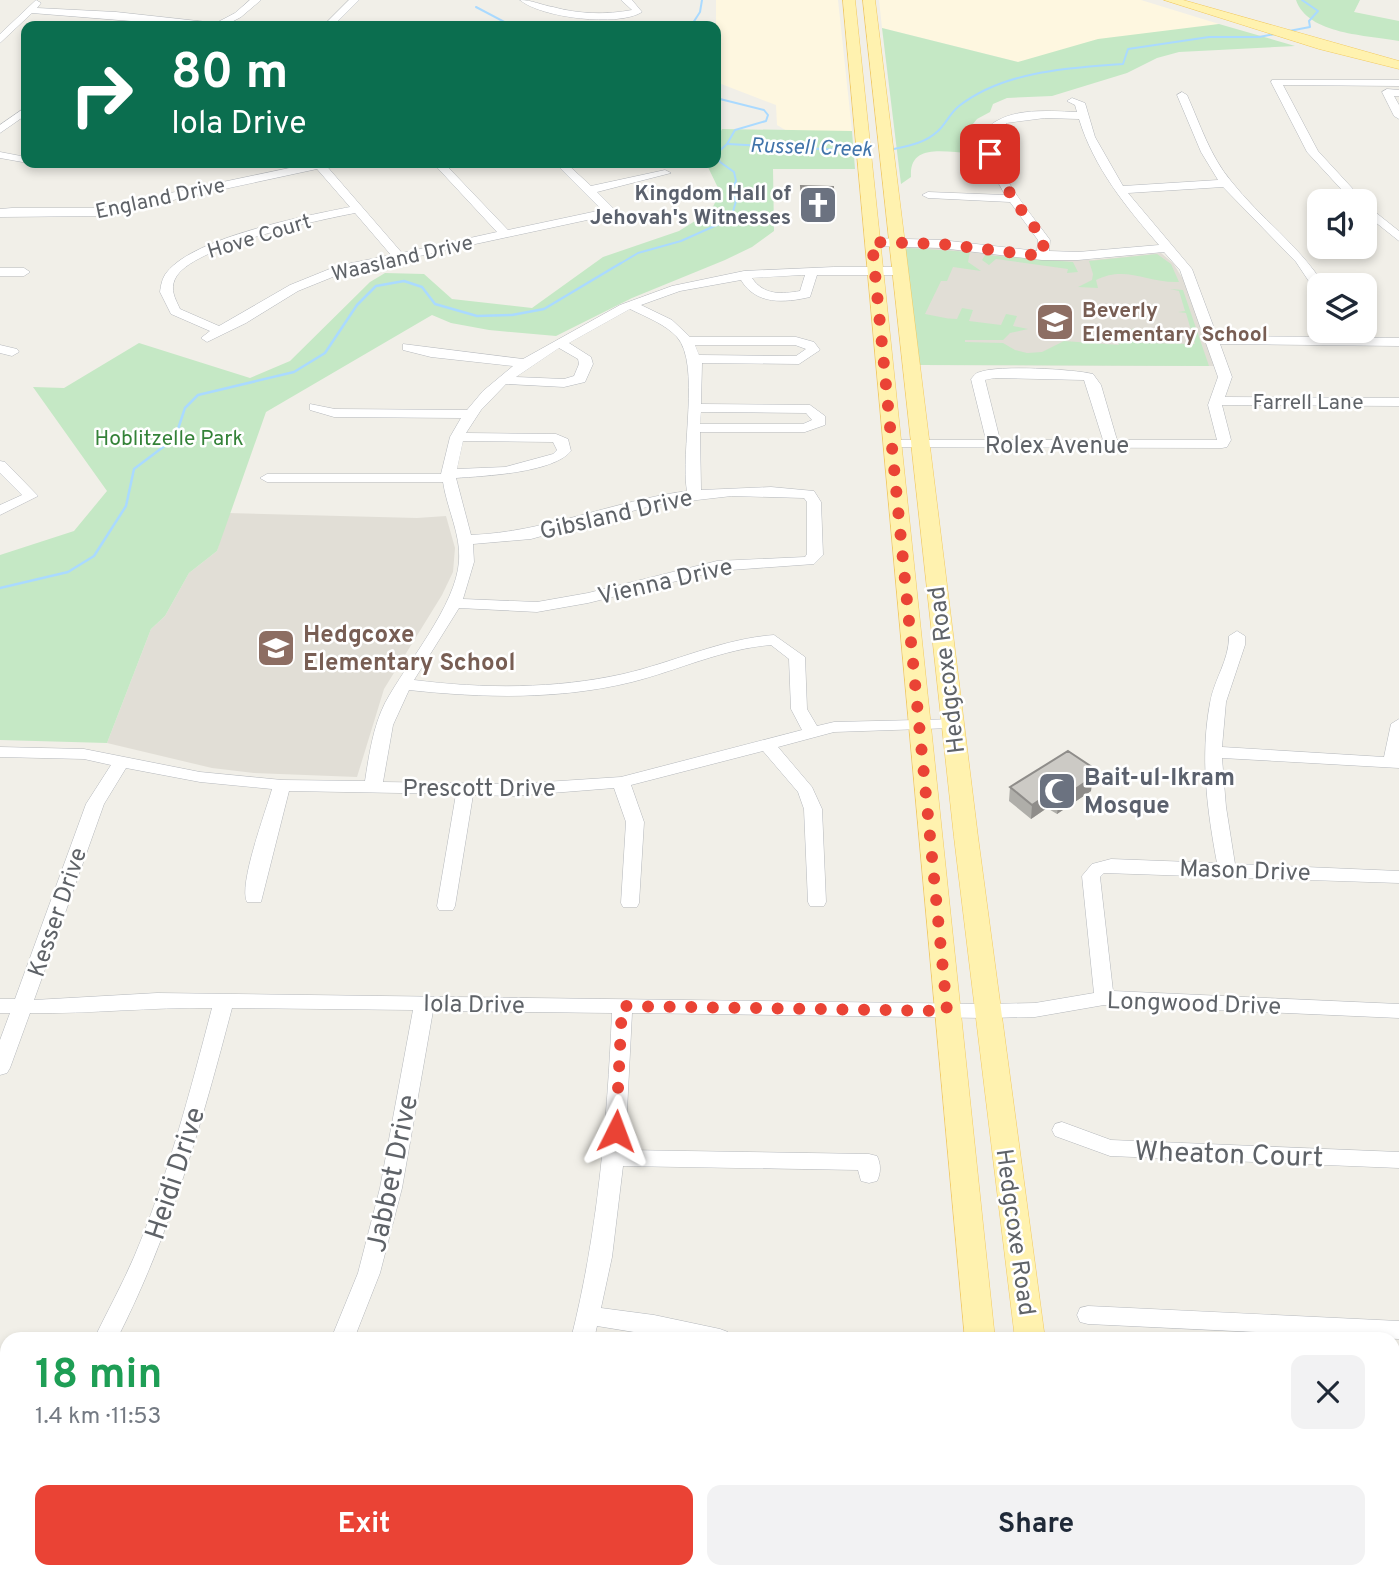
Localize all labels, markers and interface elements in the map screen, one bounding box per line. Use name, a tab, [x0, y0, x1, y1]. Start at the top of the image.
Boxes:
text: 80 m	[171, 44, 288, 106]
icon: right	[56, 49, 147, 140]
text: Iola Drive	[171, 105, 307, 145]
pin	[960, 124, 1020, 184]
water label: Russell Creek	[749, 133, 873, 164]
icon: arrive	[971, 135, 1009, 173]
street label: England Drive	[93, 173, 228, 226]
place label: Kingdom Hall of Jehovah's Witnesses	[590, 181, 791, 232]
church icon: Kingdom Hall of Jehovah's Witnesses	[797, 184, 839, 226]
map controls	[1307, 189, 1377, 343]
button: sound	[1307, 189, 1377, 259]
street label: Hove Court	[204, 209, 315, 266]
street label: Waasland Drive	[329, 230, 476, 289]
button: layers	[1307, 273, 1377, 343]
place label: Beverly Elementary School	[1082, 298, 1268, 349]
school or university icon: Beverly Elementary School	[1034, 301, 1076, 343]
street label: Farrell Lane	[1253, 390, 1363, 417]
park label: Hoblitzelle Park	[94, 426, 244, 453]
street label: Rolex Avenue	[985, 432, 1129, 462]
street label: Gibsland Drive	[537, 484, 696, 548]
street label: Vienna Drive	[595, 553, 736, 613]
street label: Hedgcoxe Road	[923, 585, 973, 755]
place label: Hedgcoxe Elementary School	[303, 621, 515, 679]
school or university icon: Hedgcoxe Elementary School	[255, 627, 297, 669]
place label: Bait-ul-Ikram Mosque	[1084, 764, 1235, 822]
mosque icon: Bait-ul-Ikram Mosque	[1036, 770, 1078, 812]
street label: Prescott Drive	[402, 775, 556, 805]
street label: Kesser Drive	[23, 844, 95, 981]
street label: Mason Drive	[1179, 855, 1311, 889]
street label: Longwood Drive	[1106, 987, 1282, 1023]
street label: Iola Drive	[423, 990, 525, 1022]
street label: Jabbet Drive	[360, 1092, 428, 1256]
position arrow	[579, 1094, 653, 1168]
street label: Heidi Drive	[138, 1103, 215, 1245]
street label: Wheaton Court	[1134, 1135, 1324, 1177]
street label: Hedgcoxe Road	[987, 1147, 1041, 1318]
text: 18 min	[35, 1350, 162, 1403]
button: close	[1291, 1355, 1365, 1429]
text: 1.4 km · 11:53	[35, 1403, 161, 1432]
button: Exit	[35, 1485, 693, 1565]
button: Share	[707, 1485, 1365, 1565]

